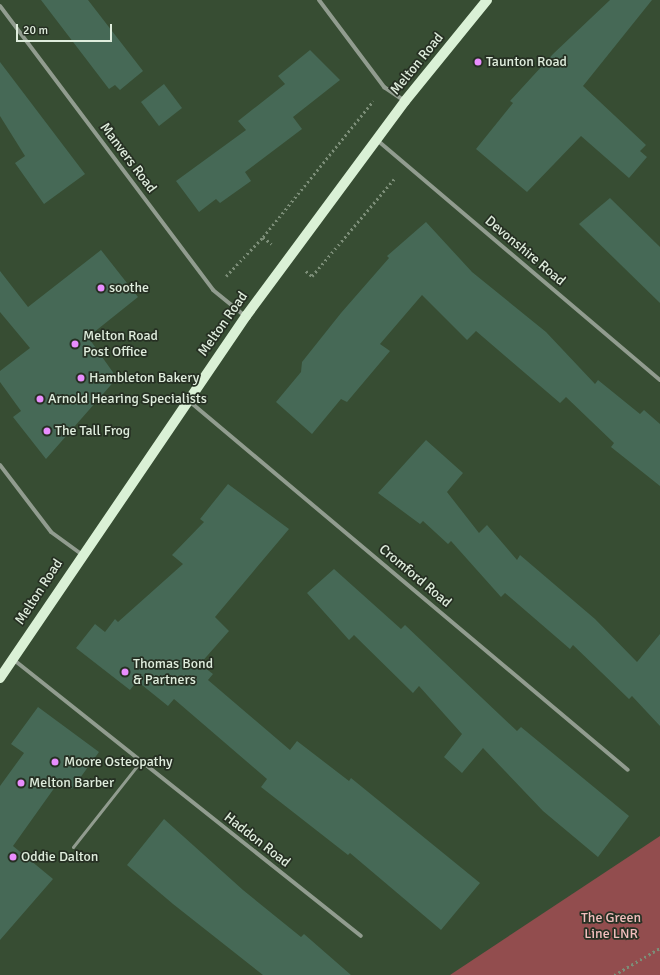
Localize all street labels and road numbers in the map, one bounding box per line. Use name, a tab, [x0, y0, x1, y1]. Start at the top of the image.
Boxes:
street label: Melton Road	[387, 30, 447, 98]
street label: Manvers Road	[96, 120, 160, 196]
street label: Devonshire Road	[481, 213, 569, 289]
street label: Melton Road	[195, 288, 251, 360]
street label: Cromford Road	[375, 541, 455, 611]
street label: Melton Road	[12, 556, 66, 628]
street label: Haddon Road	[221, 809, 293, 871]

